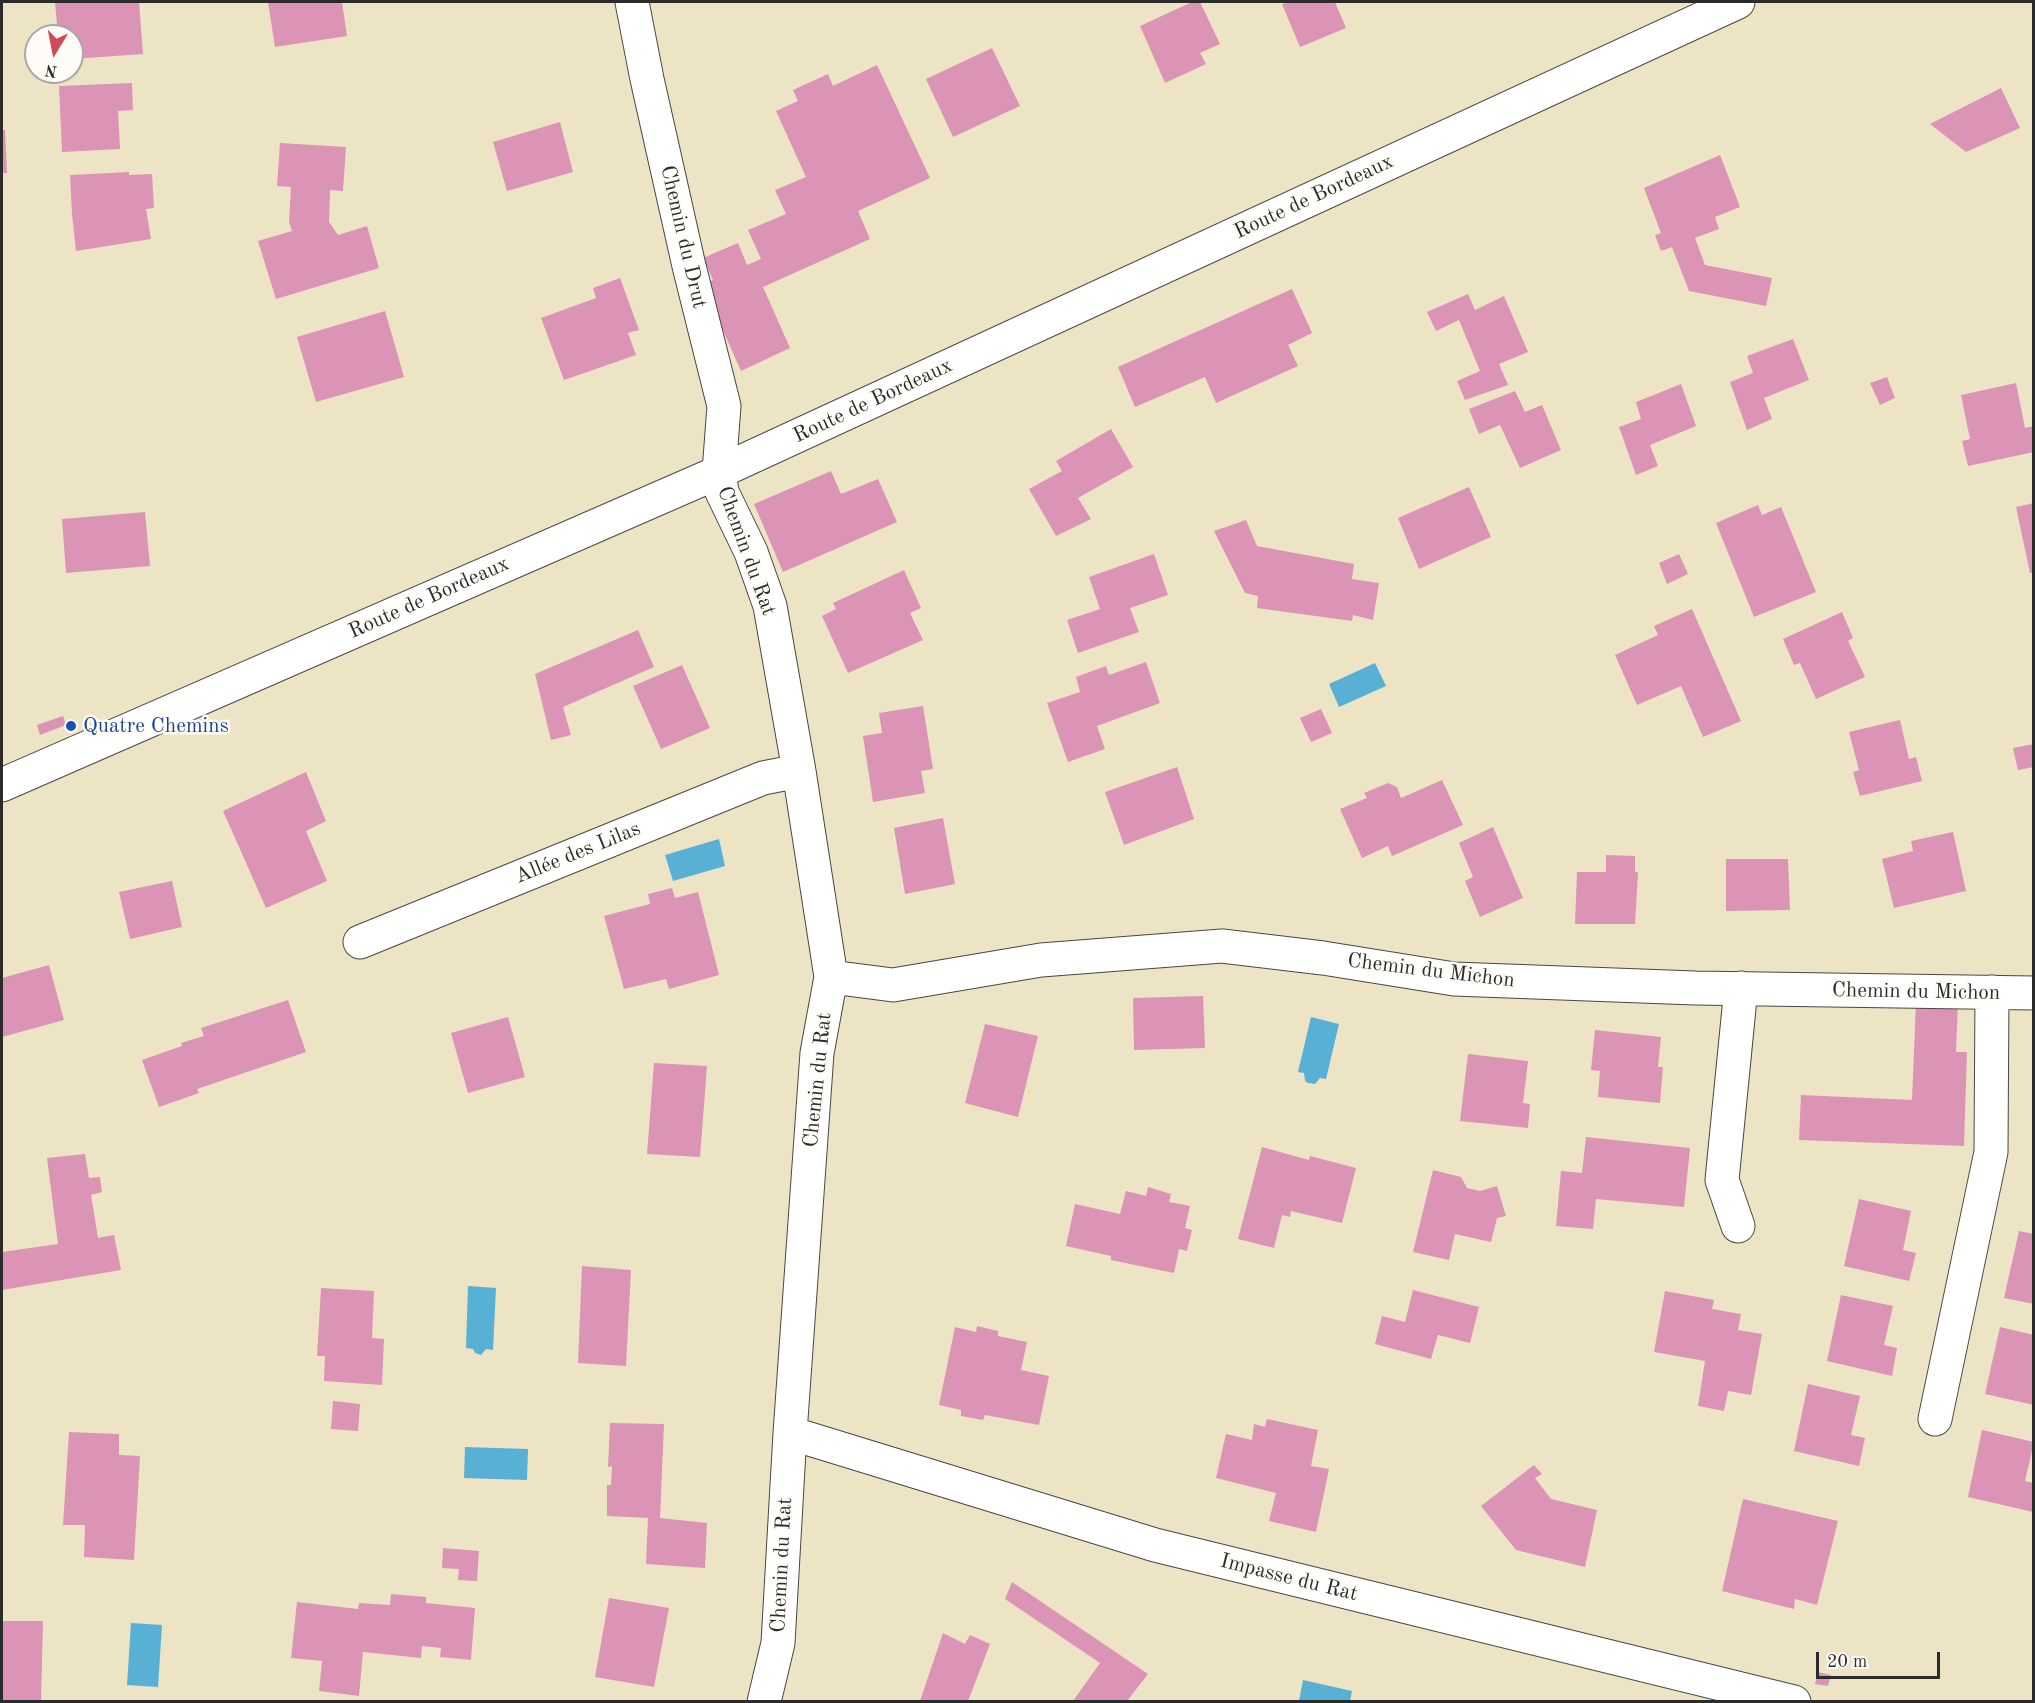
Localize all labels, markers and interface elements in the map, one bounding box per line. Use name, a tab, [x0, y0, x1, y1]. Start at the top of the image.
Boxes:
north arrow	[24, 24, 84, 84]
text: N	[44, 61, 59, 79]
street label: Route de Bordeaux	[1230, 149, 1398, 245]
street label: Chemin du Drut	[654, 163, 712, 311]
street label: Route de Bordeaux	[789, 353, 957, 449]
street label: Chemin du Rat	[711, 483, 781, 619]
street label: Route de Bordeaux	[345, 551, 513, 645]
place label: Quatre Chemins	[83, 713, 229, 739]
marker: Quatre Chemins	[64, 719, 78, 733]
street label: Allée des Lilas	[512, 816, 644, 890]
street label: Chemin du Michon	[1346, 948, 1516, 994]
street label: Chemin du Michon	[1832, 978, 2000, 1006]
street label: Chemin du Rat	[798, 1011, 838, 1149]
street label: Chemin du Rat	[766, 1497, 798, 1633]
street label: Impasse du Rat	[1218, 1549, 1360, 1607]
scale bar	[1819, 1640, 1944, 1678]
text: 20 m	[1827, 1653, 1867, 1671]

